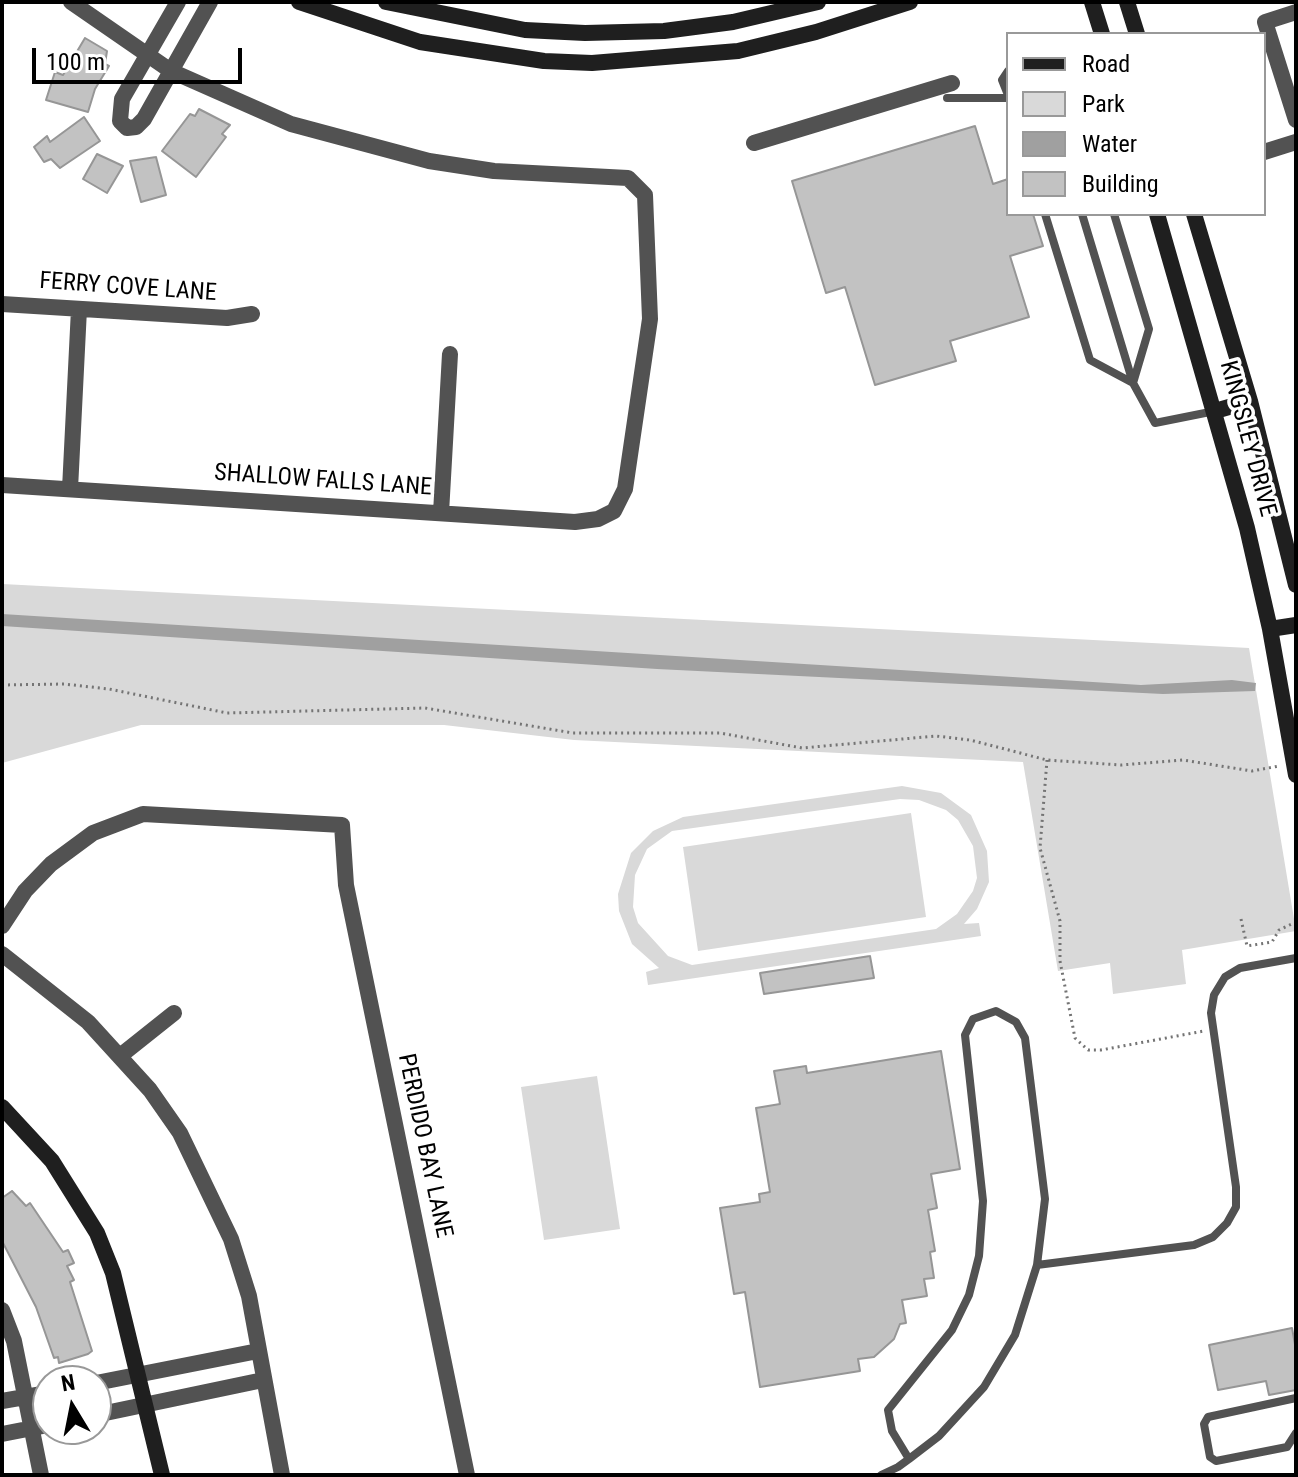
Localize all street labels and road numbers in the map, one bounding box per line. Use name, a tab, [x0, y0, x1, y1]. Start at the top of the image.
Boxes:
street label: FERRY COVE LANE	[38, 267, 218, 309]
street label: KINGSLEY DRIVE	[1212, 358, 1282, 520]
street label: SHALLOW FALLS LANE	[213, 459, 433, 503]
street label: PERDIDO BAY LANE	[390, 1051, 458, 1241]

